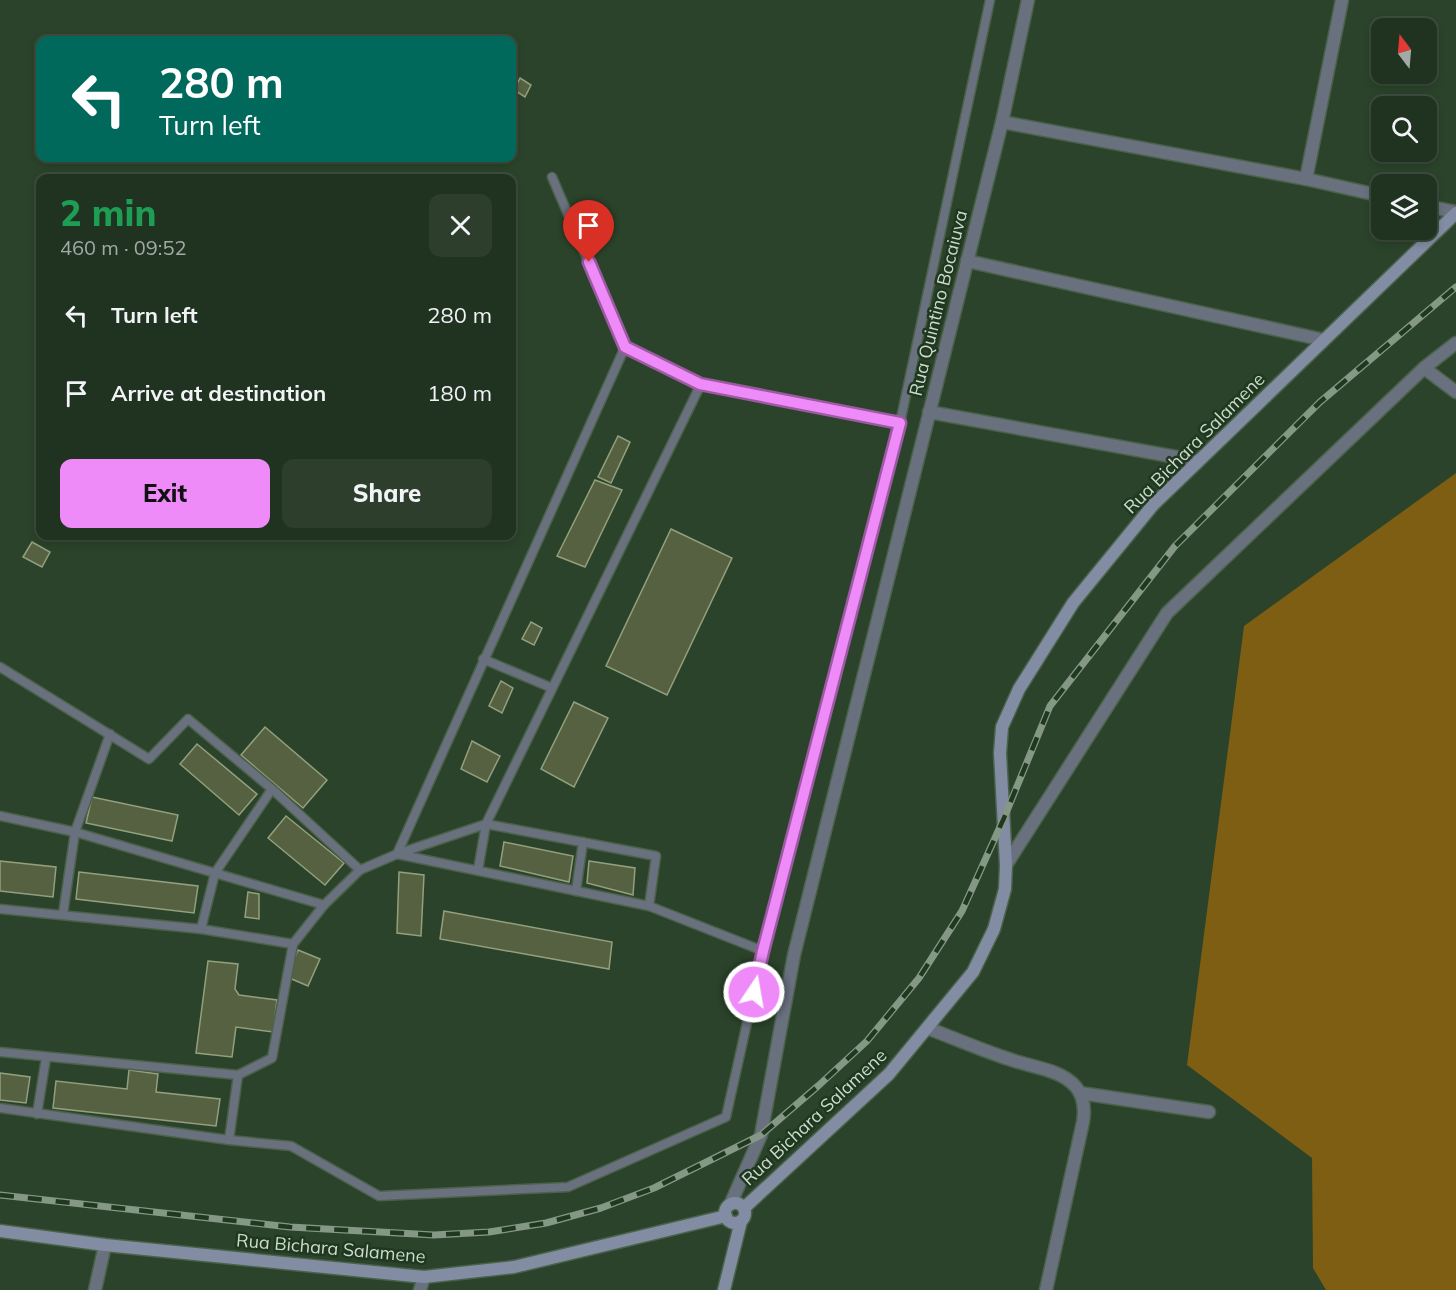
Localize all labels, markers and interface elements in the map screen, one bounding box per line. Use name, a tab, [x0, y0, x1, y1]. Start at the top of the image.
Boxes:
north arrow	[1371, 18, 1437, 84]
map controls	[1371, 18, 1437, 240]
text: 280 m	[159, 56, 284, 109]
icon: left	[60, 60, 138, 138]
button: search	[1371, 96, 1437, 162]
text: Turn left	[159, 108, 261, 142]
button: layers	[1371, 174, 1437, 240]
text: 2 min	[60, 190, 156, 235]
button: close	[429, 194, 492, 257]
pin	[563, 200, 614, 262]
street label: Rua Quintino Bocaiuva	[904, 208, 972, 398]
icon: arrive	[572, 209, 605, 242]
text: 460 m · 09:52	[60, 235, 186, 260]
icon: left	[60, 299, 93, 332]
text: Turn left	[111, 301, 198, 329]
text: 280 m	[427, 301, 492, 329]
street label: Rua Bichara Salamene	[1119, 368, 1269, 518]
icon: arrive	[60, 377, 93, 410]
text: Arrive at destination	[111, 379, 326, 407]
text: 180 m	[427, 379, 492, 407]
button: Exit	[60, 459, 270, 528]
button: Share	[282, 459, 492, 528]
position arrow	[722, 960, 786, 1024]
street label: Rua Bichara Salamene	[737, 1044, 891, 1190]
street label: Rua Bichara Salamene	[235, 1228, 427, 1268]

